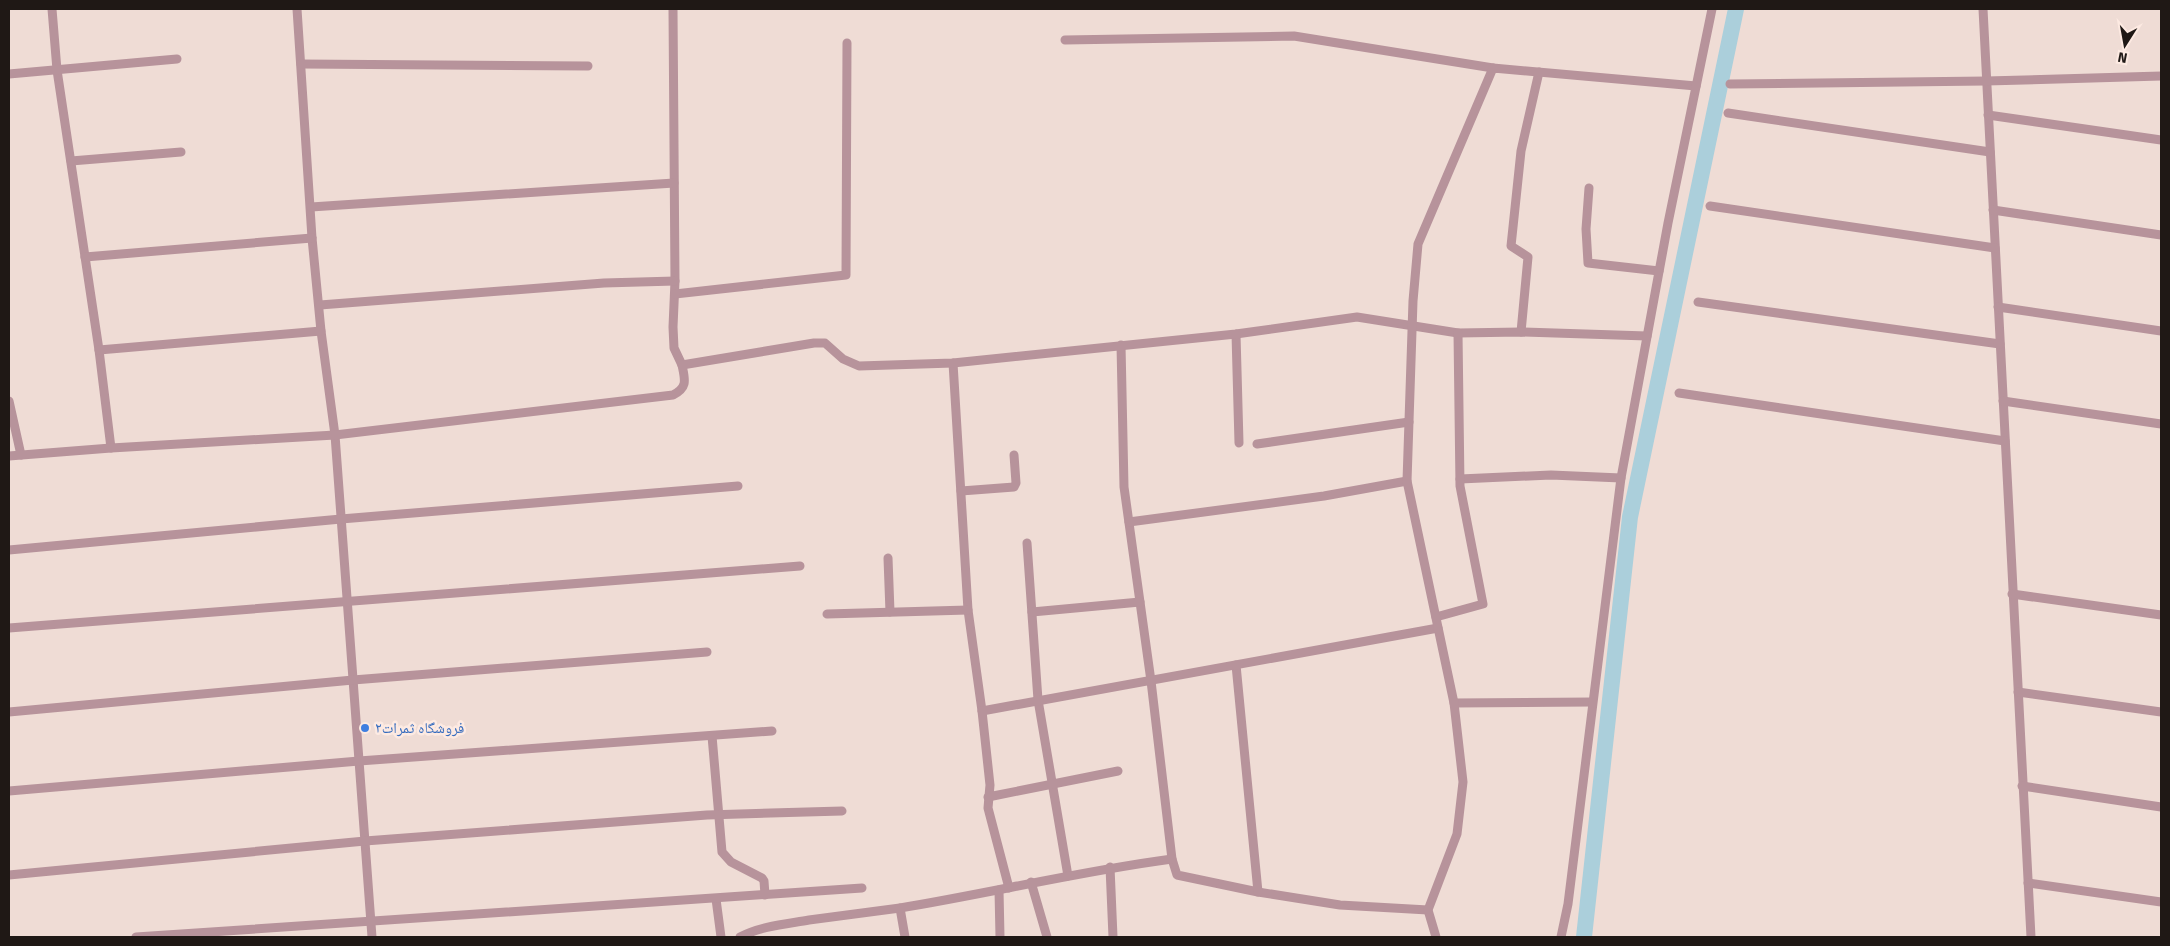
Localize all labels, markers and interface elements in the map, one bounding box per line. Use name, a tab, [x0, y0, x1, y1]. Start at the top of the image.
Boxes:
north arrow	[2100, 20, 2150, 70]
text: N	[2116, 48, 2129, 67]
place label: فروشگاه ثمرات٢	[375, 719, 464, 737]
marker: فروشگاه ثمرات٢	[359, 722, 371, 734]

